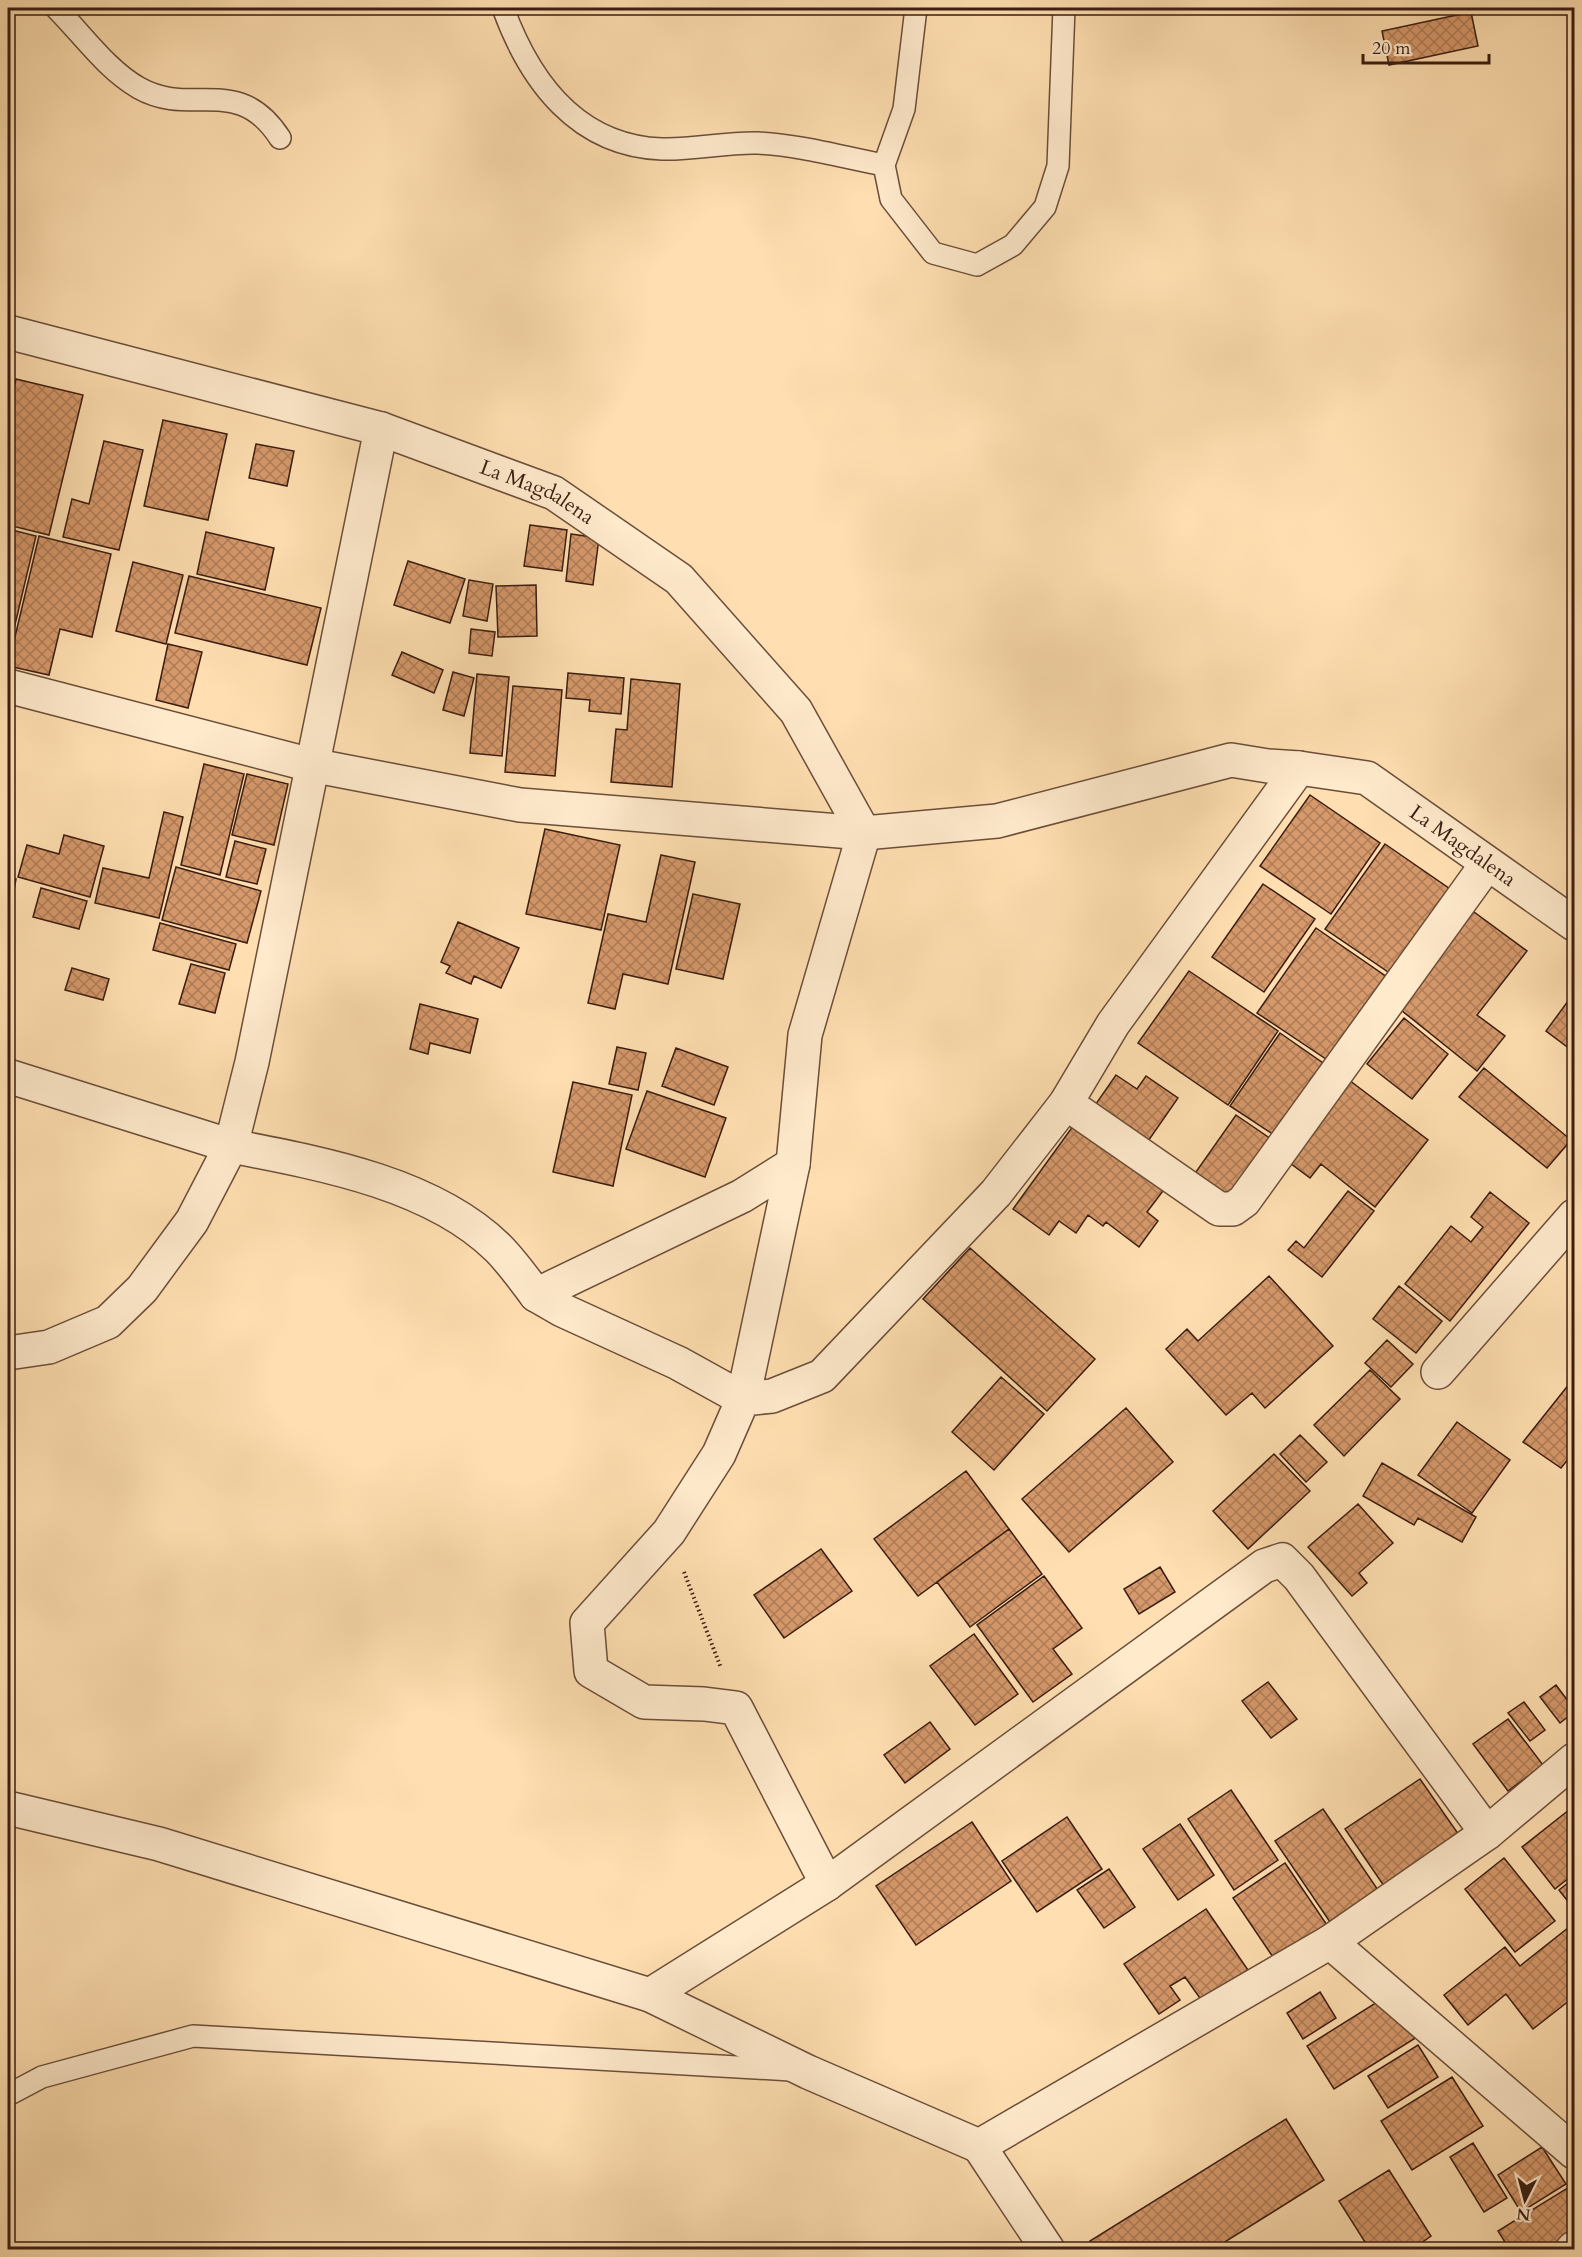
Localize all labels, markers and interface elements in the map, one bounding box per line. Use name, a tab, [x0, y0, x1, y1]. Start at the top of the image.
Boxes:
scale bar	[1363, 27, 1489, 65]
text: 20 m	[1372, 36, 1411, 61]
street label: La Magdalena	[476, 453, 600, 532]
street label: La Magdalena	[1403, 798, 1522, 894]
north arrow	[1495, 2170, 1555, 2230]
text: N	[1515, 2202, 1532, 2226]

